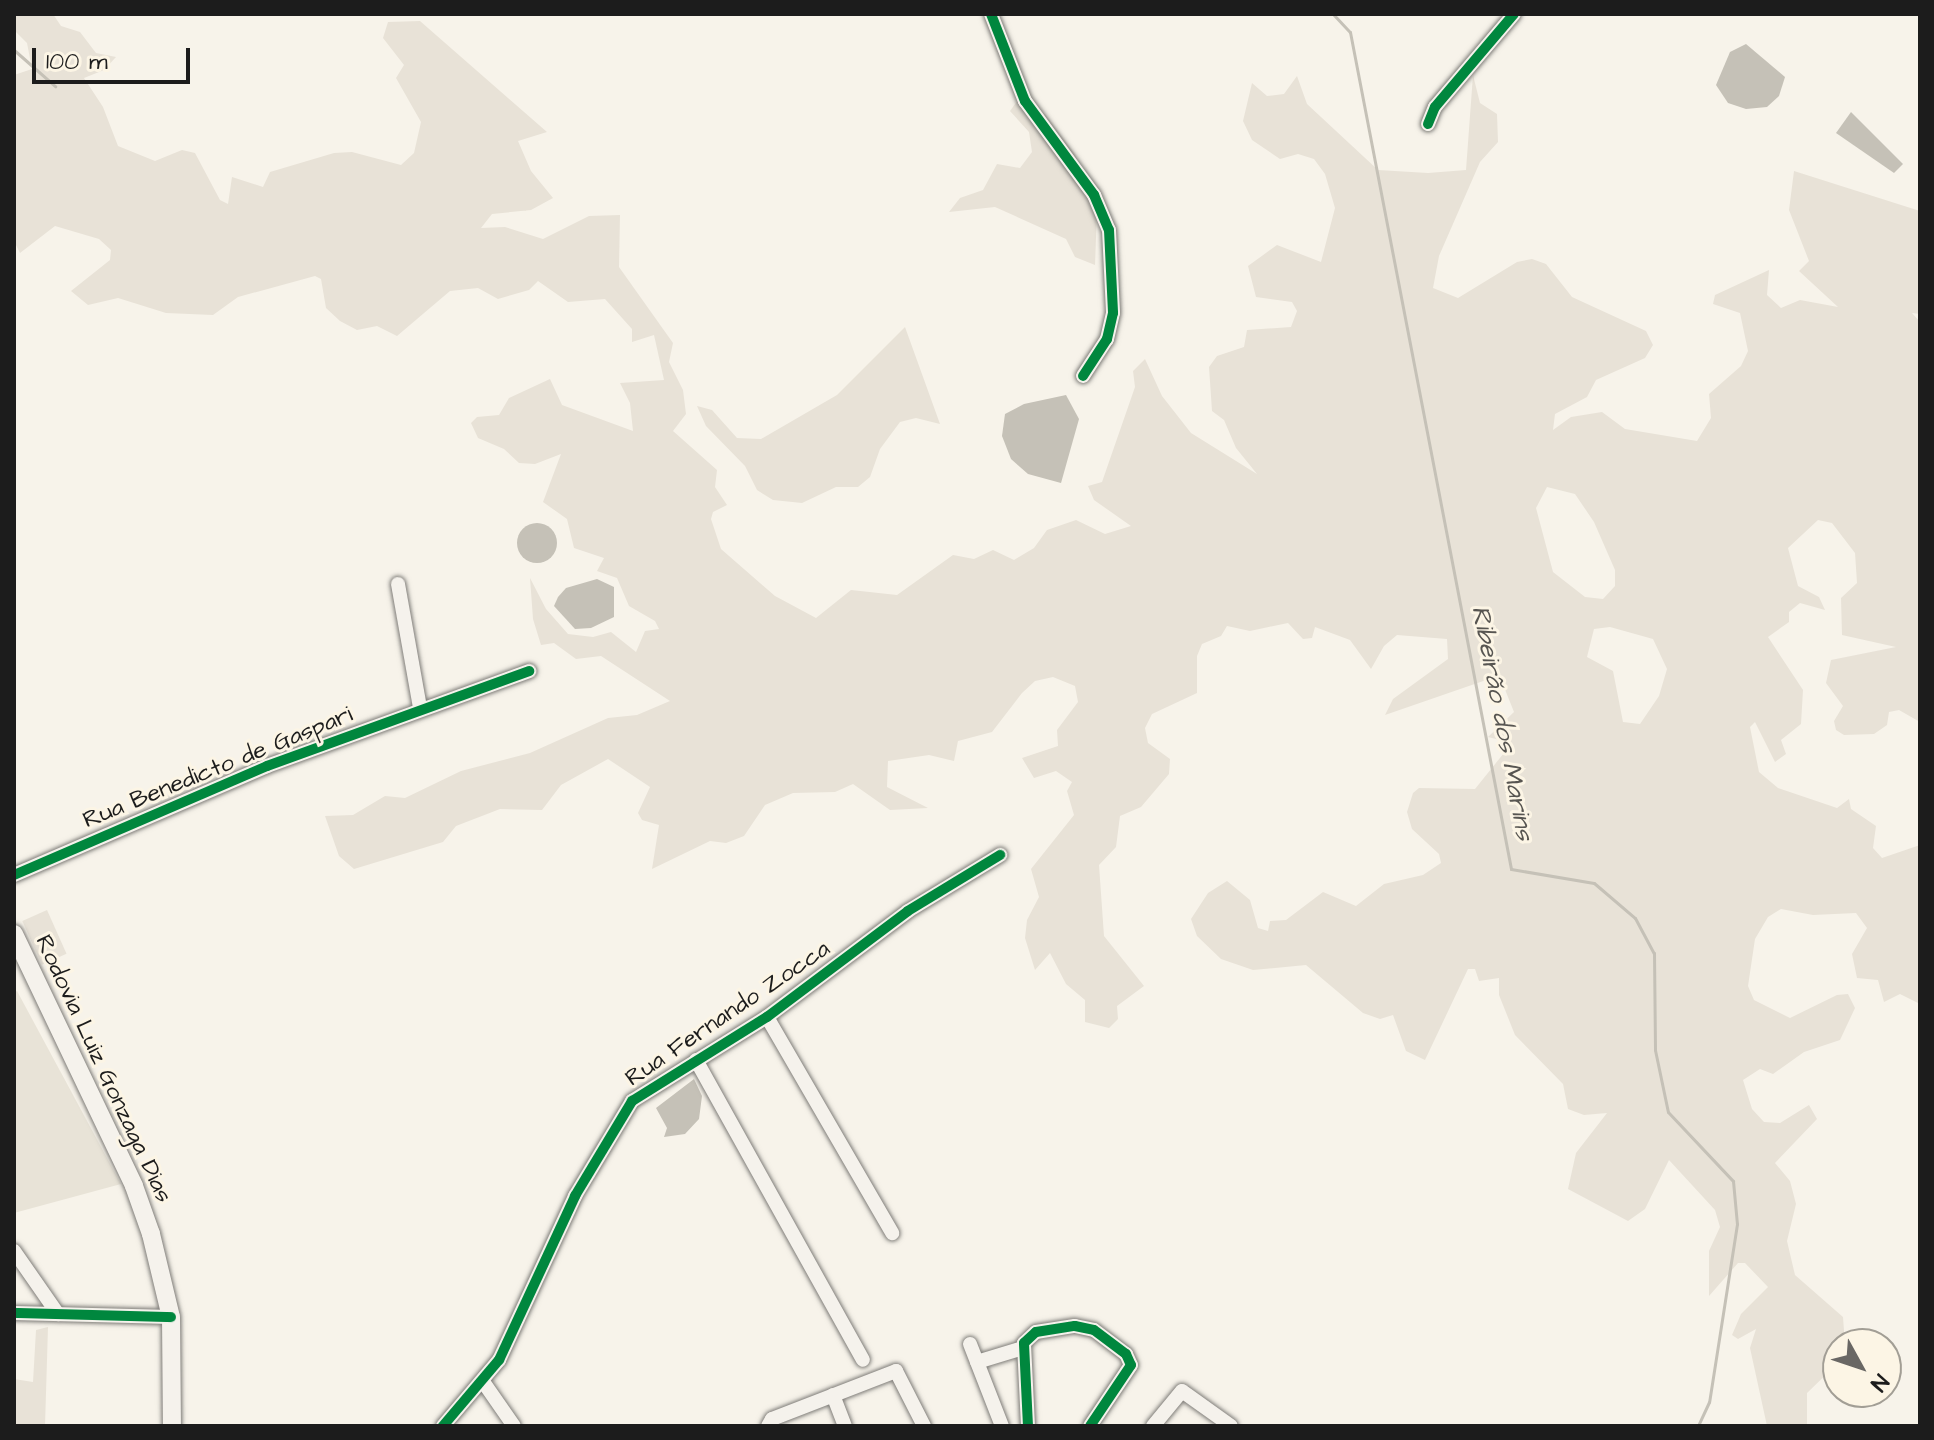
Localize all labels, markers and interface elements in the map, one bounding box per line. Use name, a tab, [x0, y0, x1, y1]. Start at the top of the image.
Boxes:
scale bar	[36, 32, 194, 82]
text: 100 m	[46, 45, 108, 79]
water label: Ribeirão dos Marins	[1464, 603, 1540, 843]
street label: Rua Benedicto de Gaspari	[79, 701, 357, 835]
street label: Rodovia Luiz Gonzaga Dias	[28, 931, 178, 1207]
street label: Rua Fernando Zocca	[620, 935, 836, 1093]
north arrow	[1822, 1328, 1902, 1408]
text: N	[1863, 1367, 1896, 1398]

